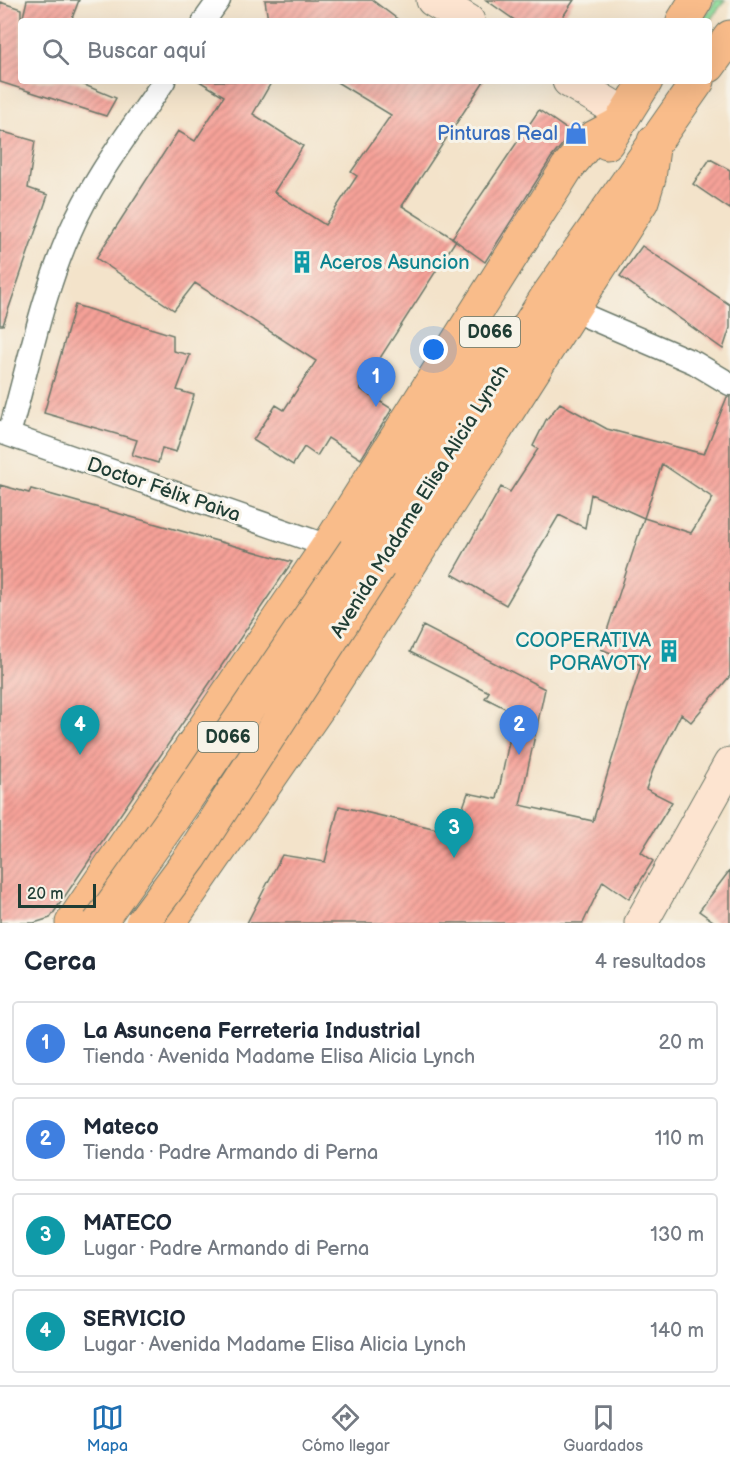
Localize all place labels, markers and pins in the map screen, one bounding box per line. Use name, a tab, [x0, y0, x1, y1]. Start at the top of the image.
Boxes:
shop icon: Pinturas Real	[563, 120, 589, 146]
place label: Pinturas Real	[437, 122, 558, 146]
building icon: Aceros Asuncion	[289, 249, 315, 275]
place label: Aceros Asuncion	[320, 251, 470, 275]
pin: 1	[356, 358, 395, 407]
place label: COOPERATIVA PORAVOTY	[515, 629, 652, 676]
building icon: COOPERATIVA PORAVOTY	[656, 638, 682, 664]
pin: 4	[60, 706, 100, 755]
pin: 2	[500, 706, 538, 755]
pin: 3	[434, 808, 474, 858]

